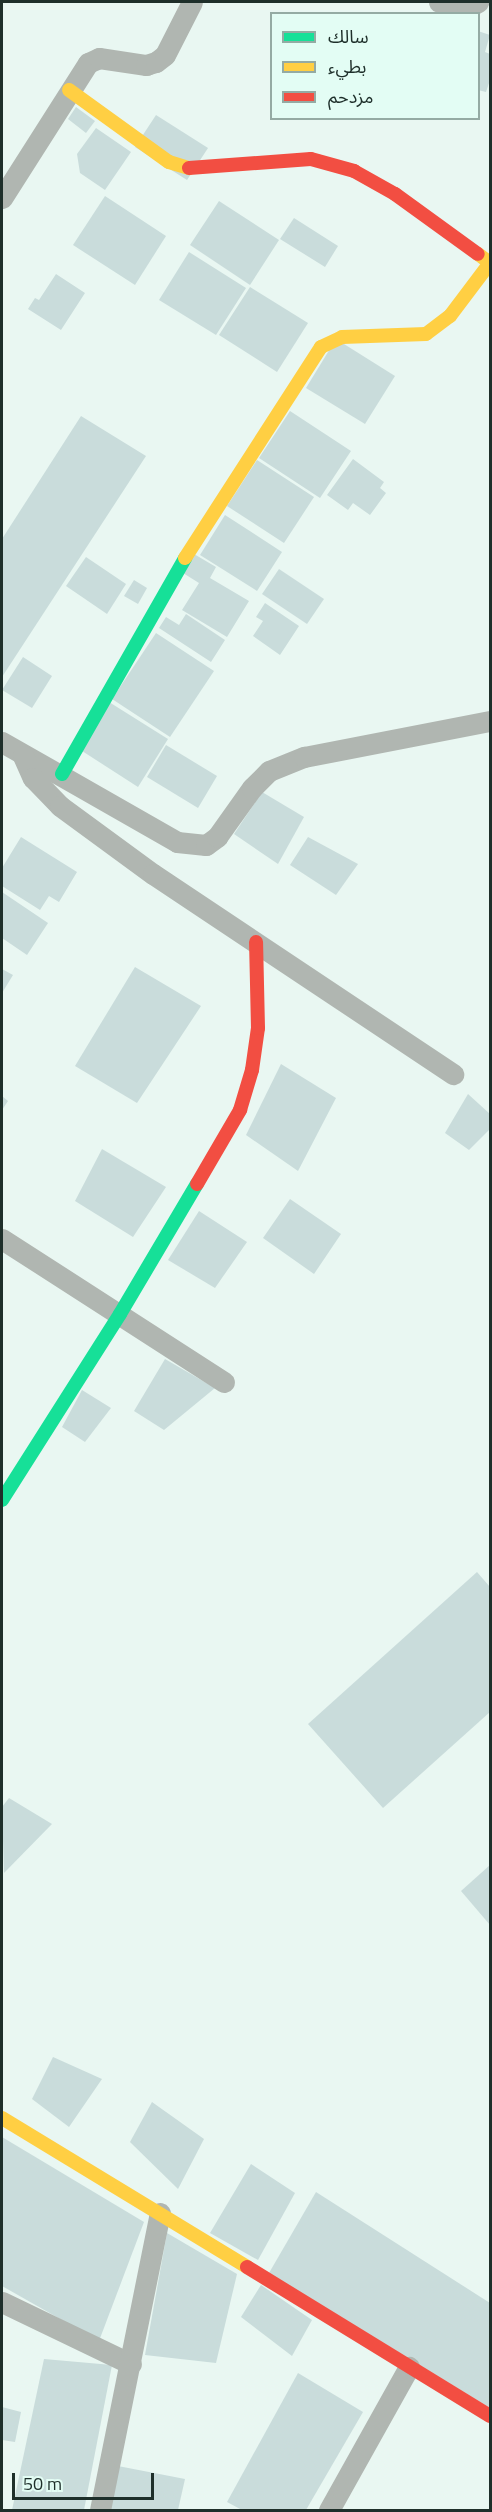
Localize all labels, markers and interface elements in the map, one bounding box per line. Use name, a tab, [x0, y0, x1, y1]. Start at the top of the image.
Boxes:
legend	[270, 12, 480, 120]
text: سالك	[328, 23, 369, 50]
text: بطيء	[328, 53, 366, 80]
text: مزدحم	[328, 83, 373, 110]
scale bar	[15, 2461, 158, 2499]
text: 50 m	[23, 2470, 62, 2497]

